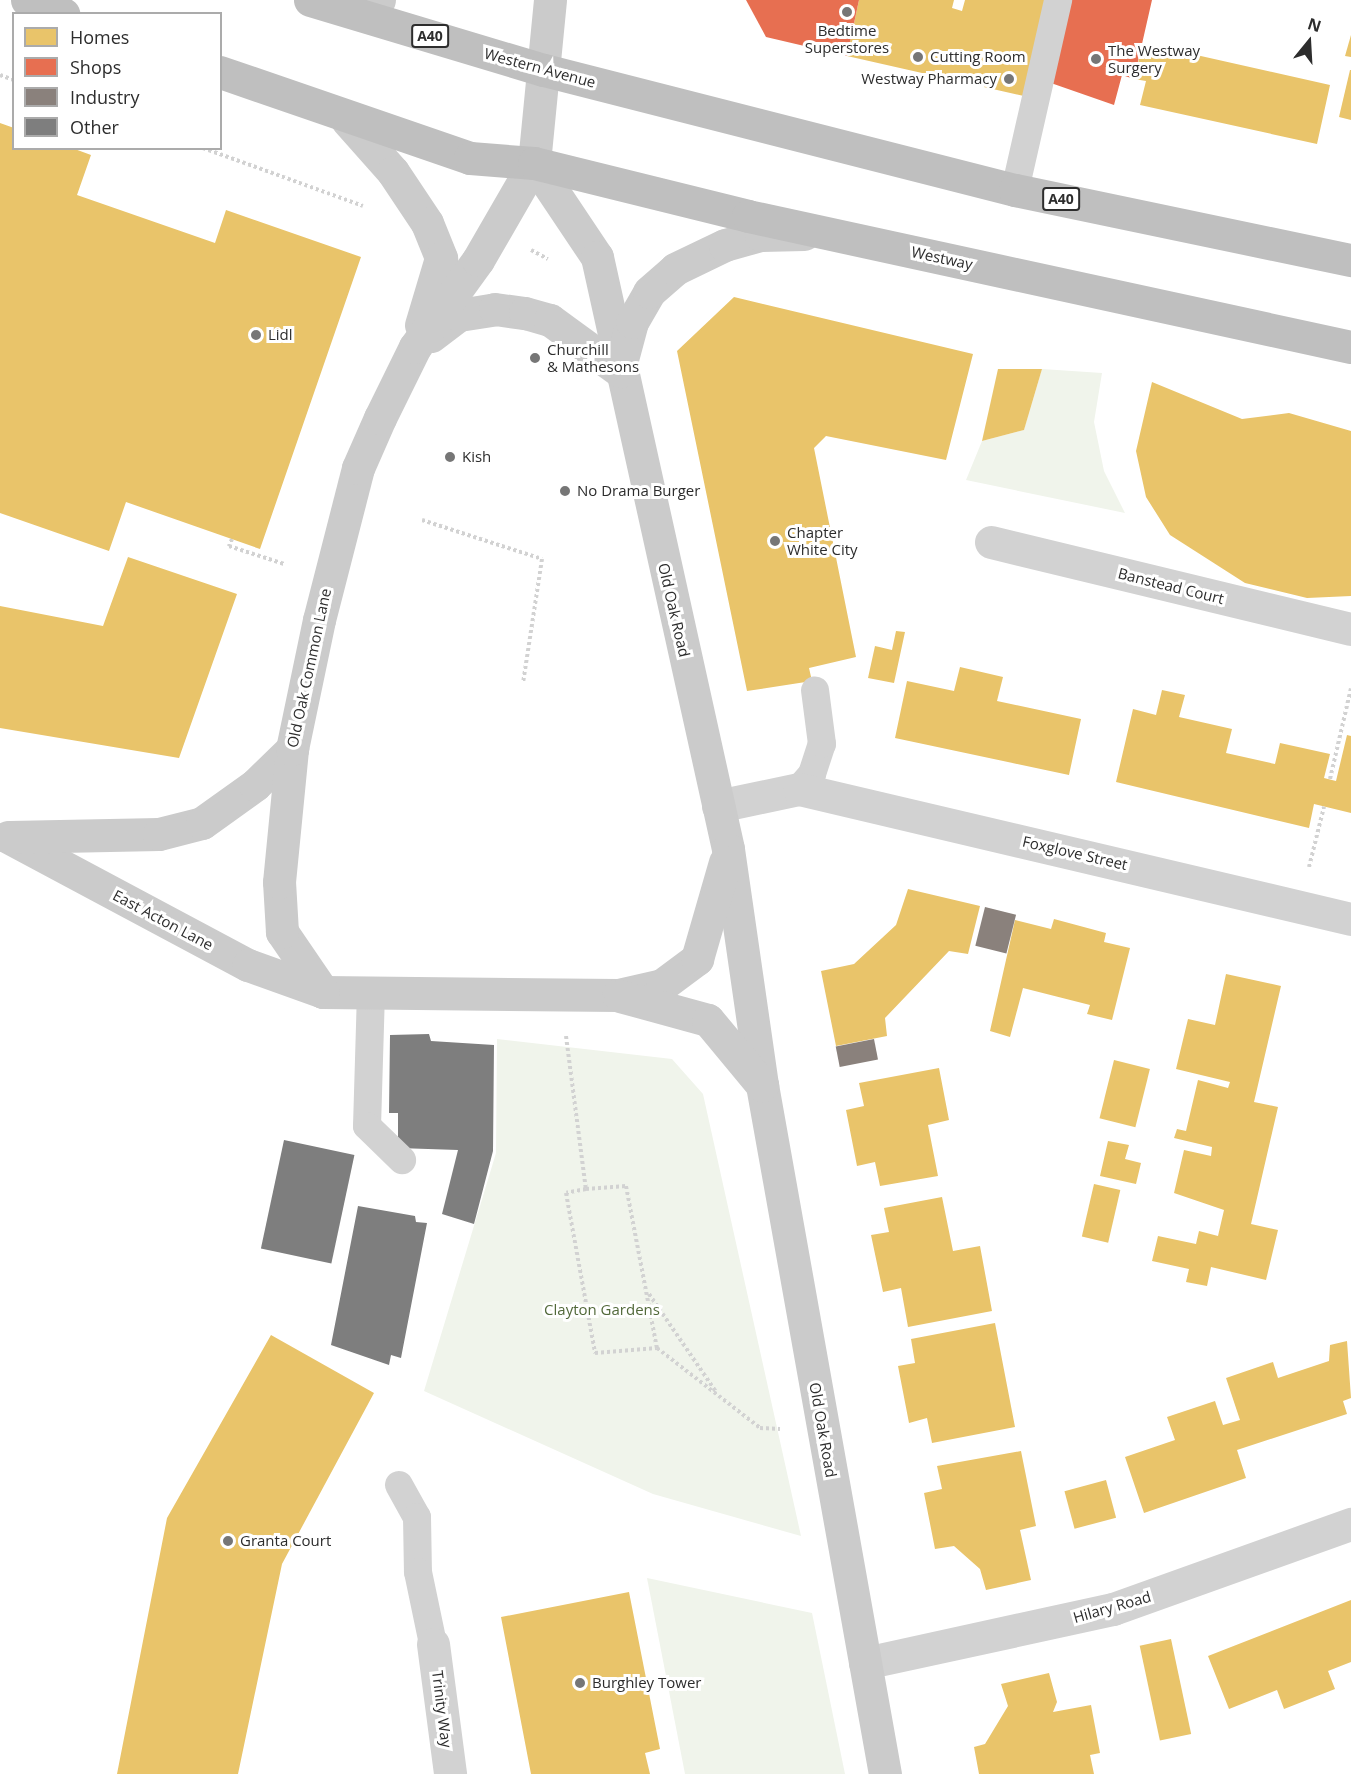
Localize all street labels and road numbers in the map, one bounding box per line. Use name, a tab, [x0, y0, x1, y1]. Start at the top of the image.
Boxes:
road number: A40	[410, 25, 450, 47]
street label: Western Avenue	[482, 44, 598, 92]
road number: A40	[1042, 188, 1080, 210]
street label: Westway	[910, 243, 974, 273]
street label: Old Oak Road	[654, 561, 694, 659]
street label: Banstead Court	[1116, 564, 1226, 608]
street label: Old Oak Common Lane	[283, 587, 335, 749]
street label: Foxglove Street	[1021, 832, 1129, 874]
street label: East Acton Lane	[110, 886, 216, 954]
street label: Old Oak Road	[806, 1381, 840, 1479]
street label: Hilary Road	[1071, 1587, 1153, 1627]
street label: Trinity Way	[428, 1669, 456, 1749]

